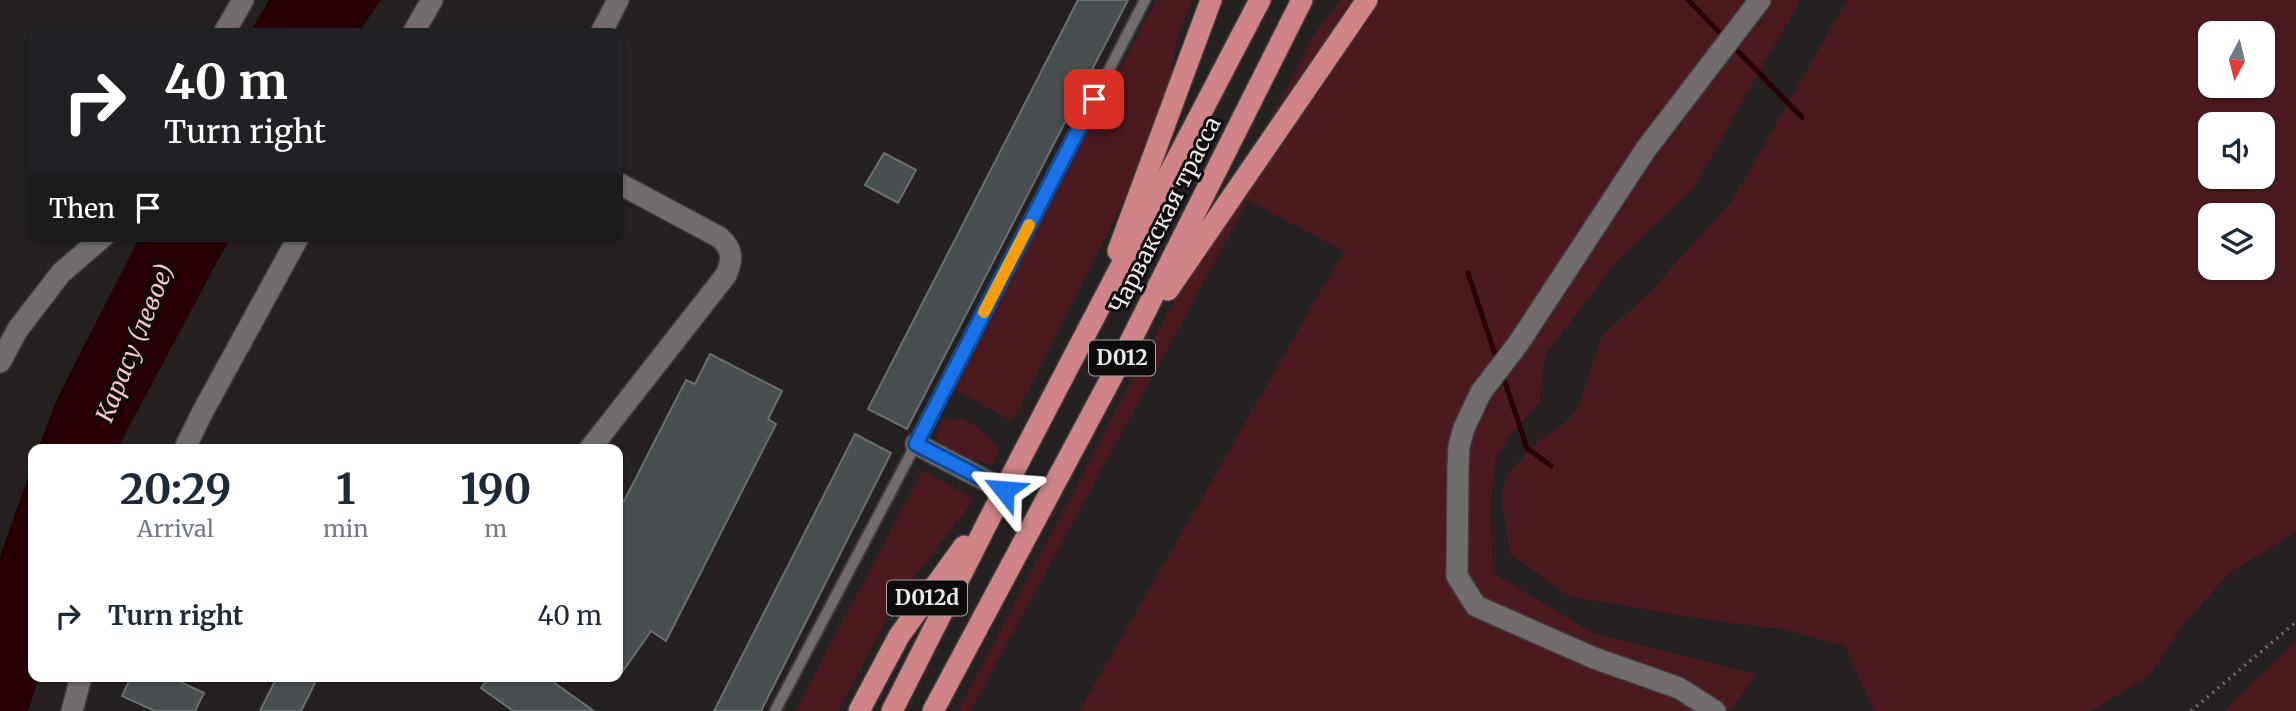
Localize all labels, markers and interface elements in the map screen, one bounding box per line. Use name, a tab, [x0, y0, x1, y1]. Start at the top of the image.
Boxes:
north arrow	[2198, 21, 2275, 98]
map controls	[2198, 21, 2275, 280]
text: 40 m	[164, 51, 288, 112]
icon: right	[49, 56, 140, 147]
pin	[1064, 69, 1124, 129]
icon: arrive	[1075, 80, 1113, 118]
text: Turn right	[164, 112, 326, 152]
street label: Чарвакская трасса	[1102, 112, 1227, 318]
button: sound	[2198, 112, 2275, 189]
icon: arrive	[129, 189, 167, 227]
text: Then	[49, 192, 115, 225]
button: layers	[2198, 203, 2275, 280]
water label: Карасу (левое)	[89, 259, 180, 427]
road number: D012	[1089, 340, 1155, 376]
position arrow	[967, 453, 1041, 527]
text: 20:29	[120, 463, 231, 515]
text: 1	[336, 463, 355, 515]
text: 190	[460, 463, 531, 515]
text: Arrival	[137, 514, 214, 543]
text: min	[323, 514, 369, 543]
text: m	[484, 514, 507, 543]
road number: D012d	[887, 580, 967, 616]
icon: right	[49, 597, 87, 635]
text: Turn right	[108, 599, 243, 632]
text: 40 m	[538, 599, 602, 632]

